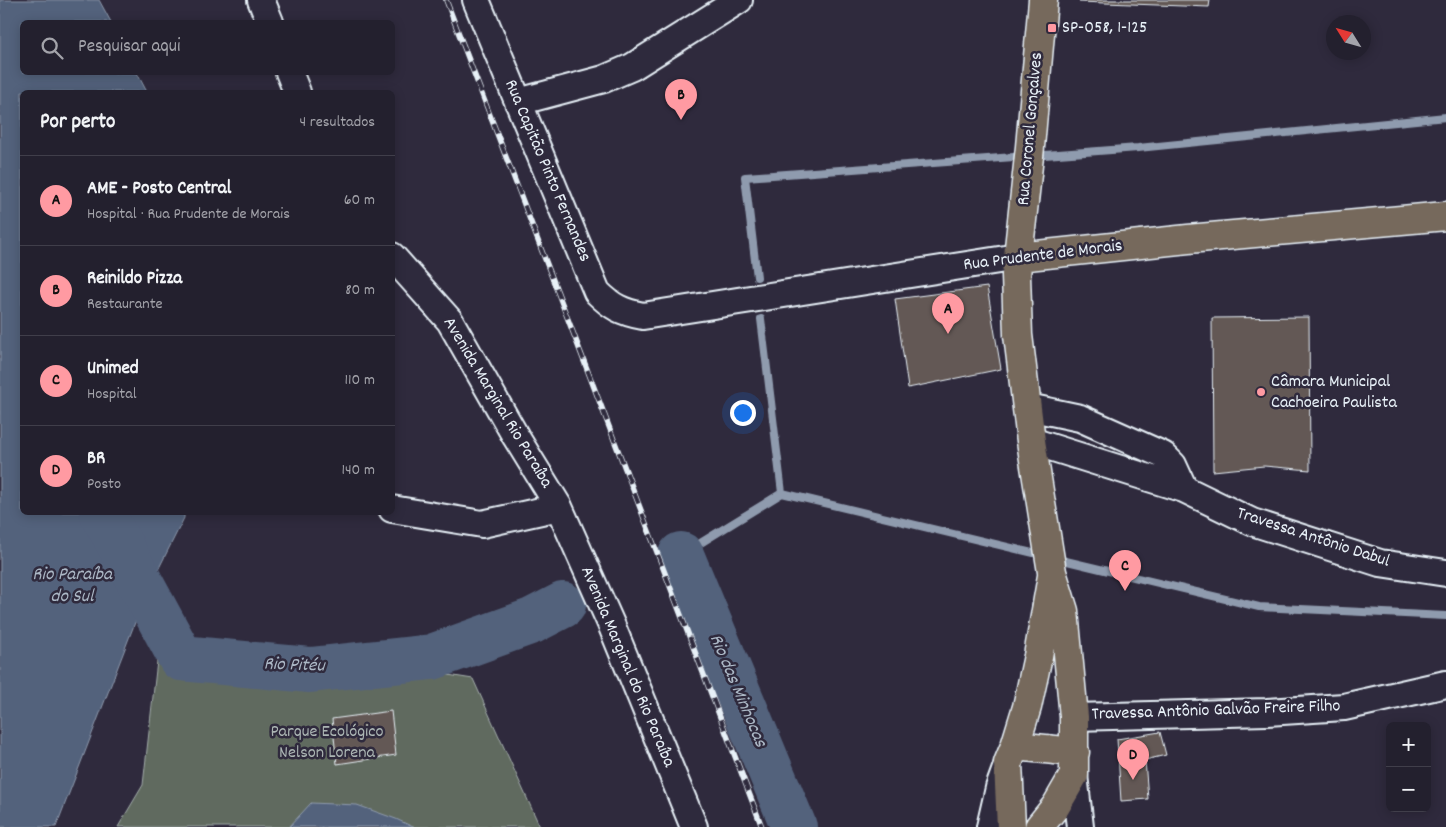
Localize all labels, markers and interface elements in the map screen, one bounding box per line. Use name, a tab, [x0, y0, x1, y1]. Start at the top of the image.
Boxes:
north arrow	[1326, 15, 1371, 60]
place label: SP-058, 1-125	[1062, 16, 1147, 41]
search box	[20, 20, 395, 75]
marker: SP-058, 1-125	[1046, 22, 1058, 34]
icon: search	[38, 34, 66, 62]
text: Pesquisar aqui	[78, 34, 180, 61]
street label: Rua Coronel Gonçalves	[1012, 51, 1050, 207]
street label: Rua Capitão Pinto Fernandes	[497, 76, 597, 266]
pin: B	[665, 79, 697, 120]
text: Por perto	[40, 108, 115, 138]
text: 4 resultados	[300, 111, 375, 134]
text: AME - Posto Central	[87, 176, 231, 203]
text: A	[52, 189, 60, 212]
text: 60 m	[344, 189, 375, 212]
text: Hospital · Rua Prudente de Morais	[87, 203, 290, 226]
street label: Rua Prudente de Morais	[962, 234, 1124, 278]
text: Reinildo Pizza	[87, 266, 182, 293]
text: B	[52, 279, 60, 302]
text: 80 m	[345, 279, 375, 302]
text: Restaurante	[87, 293, 163, 316]
pin: A	[932, 293, 964, 334]
street label: Avenida Marginal Rio Paraíba	[436, 313, 558, 494]
text: Unimed	[87, 356, 139, 383]
text: C	[52, 369, 60, 392]
text: 110 m	[345, 369, 375, 392]
place label: Câmara Municipal Cachoeira Paulista	[1271, 370, 1397, 416]
text: Hospital	[87, 383, 137, 406]
marker: Câmara Municipal Cachoeira Paulista	[1255, 386, 1267, 398]
your location	[730, 400, 756, 426]
text: BR	[87, 446, 105, 473]
text: D	[52, 459, 60, 482]
text: 140 m	[341, 459, 375, 482]
text: Posto	[87, 473, 121, 496]
street label: Travessa Antônio Dabul	[1233, 501, 1393, 575]
pin: C	[1109, 550, 1141, 591]
water label: Rio Paraíba do Sul	[32, 562, 113, 611]
street label: Avenida Marginal do Rio Paraíba	[573, 563, 681, 772]
water label: Rio das Minhocas	[701, 630, 773, 753]
water label: Rio Pitéu	[263, 651, 327, 681]
street label: Travessa Antônio Galvão Freire Filho	[1091, 694, 1341, 728]
park label: Parque Ecológico Nelson Lorena	[270, 720, 384, 766]
map controls	[1386, 722, 1431, 812]
button: +	[1386, 722, 1431, 767]
pin: D	[1117, 739, 1149, 780]
button: −	[1386, 767, 1431, 812]

